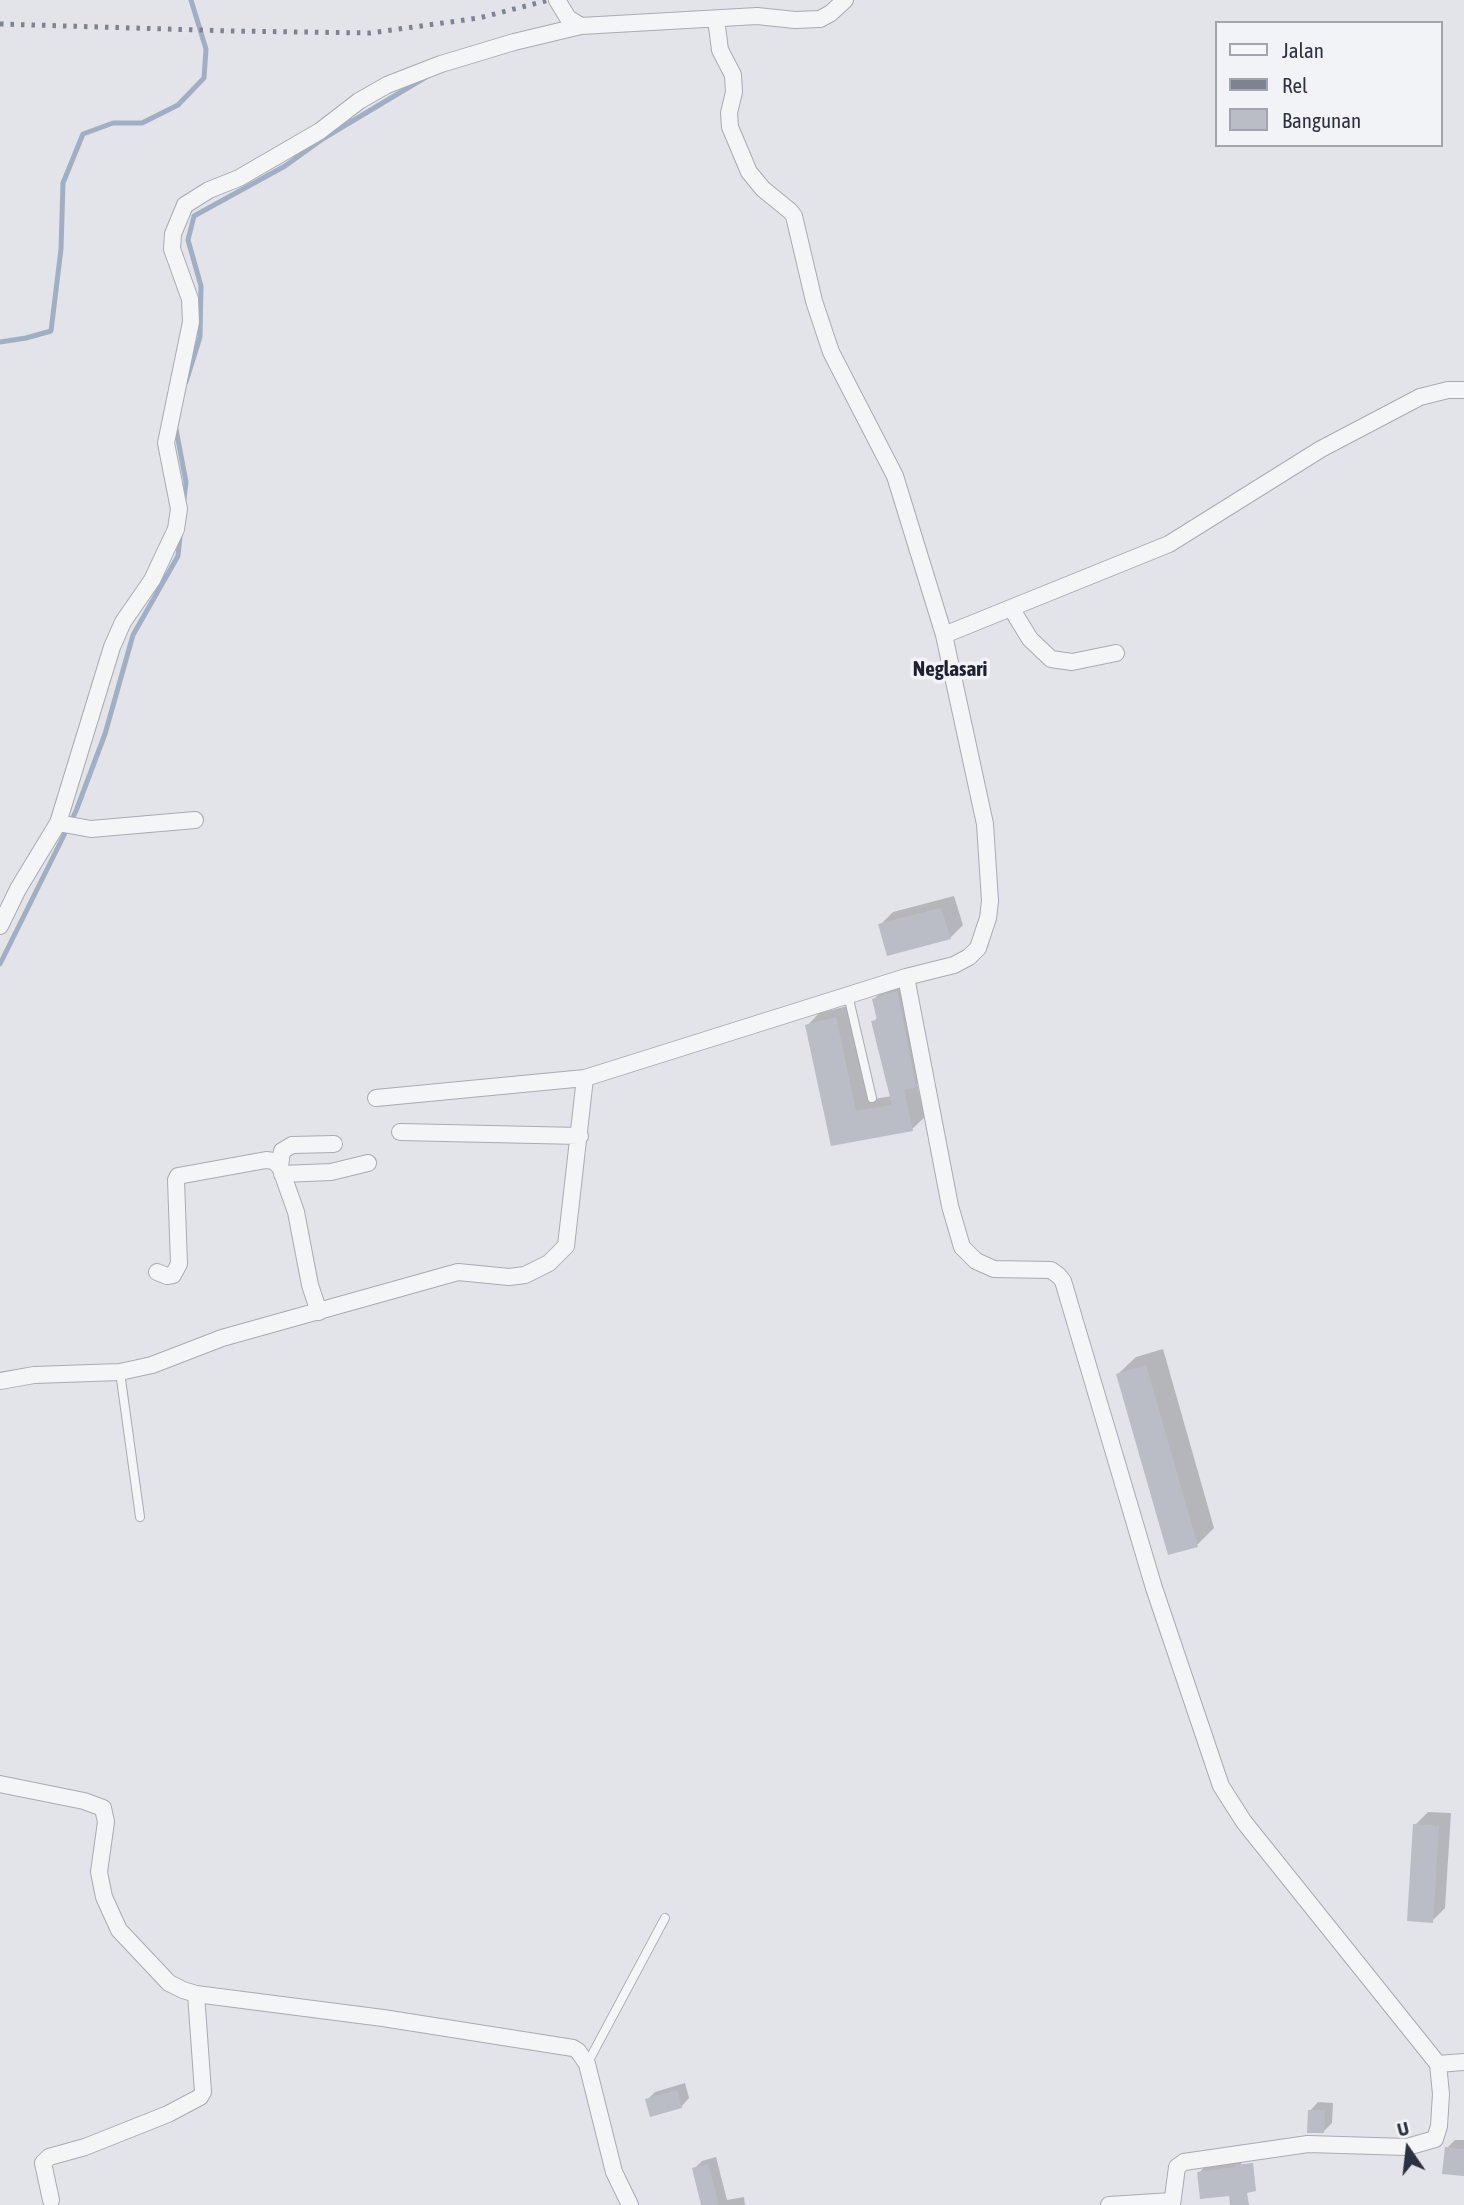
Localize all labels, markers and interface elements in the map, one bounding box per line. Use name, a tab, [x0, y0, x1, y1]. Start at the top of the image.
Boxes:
legend	[1216, 21, 1443, 147]
text: Jalan	[1282, 38, 1324, 62]
text: Rel	[1282, 73, 1308, 97]
text: Bangunan	[1282, 108, 1361, 132]
district label: Neglasari	[913, 656, 987, 682]
north arrow	[1373, 2114, 1443, 2184]
text: U	[1395, 2117, 1411, 2141]

